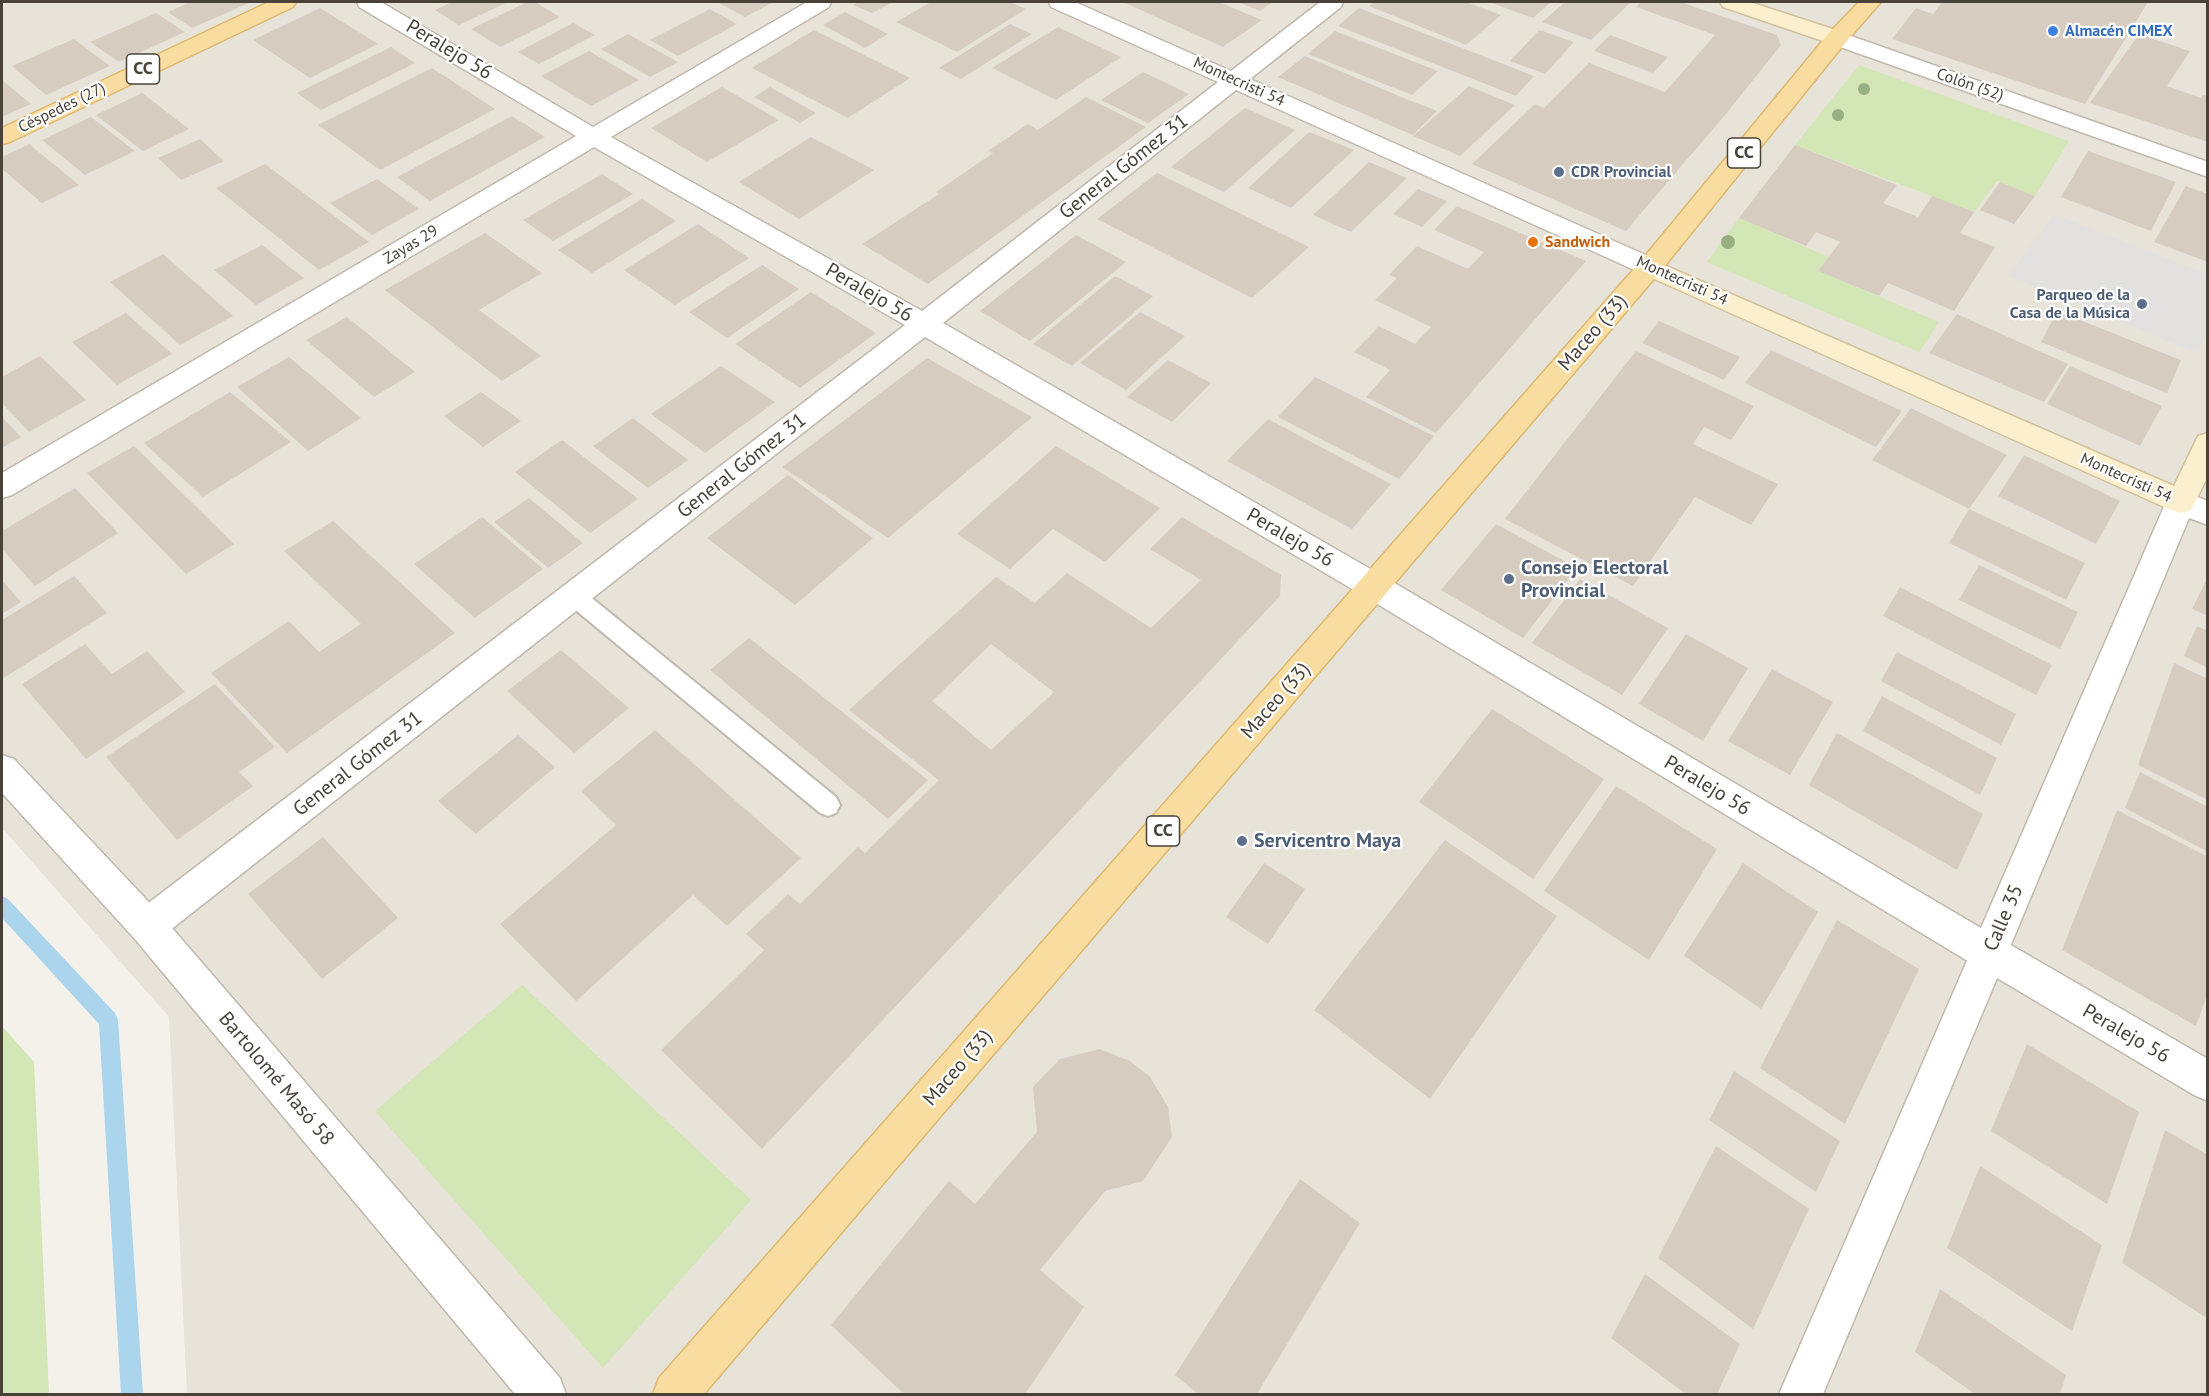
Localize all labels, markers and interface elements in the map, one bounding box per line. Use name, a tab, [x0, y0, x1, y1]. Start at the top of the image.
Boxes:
street label: Peralejo 56	[401, 15, 497, 85]
place label: Almacén CIMEX	[2065, 21, 2173, 41]
marker: Almacén CIMEX	[2046, 24, 2060, 38]
street label: Montecristi 54	[1190, 53, 1288, 111]
road number: CC	[126, 54, 160, 84]
street label: Colón (52)	[1934, 65, 2006, 105]
street label: Céspedes (27)	[15, 79, 109, 137]
street label: General Gómez 31	[1055, 109, 1193, 225]
road number: CC	[1728, 138, 1760, 168]
place label: CDR Provincial	[1571, 162, 1671, 182]
marker: CDR Provincial	[1552, 165, 1566, 179]
street label: Zayas 29	[380, 221, 442, 269]
place label: Sandwich	[1545, 232, 1610, 252]
marker: Sandwich	[1526, 235, 1540, 249]
street label: Montecristi 54	[1633, 252, 1731, 310]
street label: Peralejo 56	[821, 258, 917, 328]
place label: Parqueo de la Casa de la Música	[2010, 285, 2130, 323]
street label: Maceo (33)	[1553, 290, 1633, 376]
marker: Parqueo de la Casa de la Música	[2135, 297, 2149, 311]
street label: General Gómez 31	[673, 408, 811, 524]
street label: Montecristi 54	[2077, 449, 2175, 507]
street label: Peralejo 56	[1242, 503, 1338, 573]
place label: Consejo Electoral Provincial	[1521, 556, 1668, 603]
marker: Consejo Electoral Provincial	[1502, 572, 1516, 586]
street label: Maceo (33)	[1236, 658, 1316, 744]
street label: General Gómez 31	[289, 706, 427, 822]
street label: Peralejo 56	[1659, 751, 1755, 821]
road number: CC	[1146, 816, 1180, 846]
place label: Servicentro Maya	[1254, 829, 1401, 853]
marker: Servicentro Maya	[1235, 834, 1249, 848]
street label: Calle 35	[1979, 881, 2029, 955]
street label: Peralejo 56	[2078, 999, 2174, 1069]
street label: Bartolomé Masó 58	[213, 1007, 339, 1151]
street label: Maceo (33)	[918, 1025, 998, 1111]

